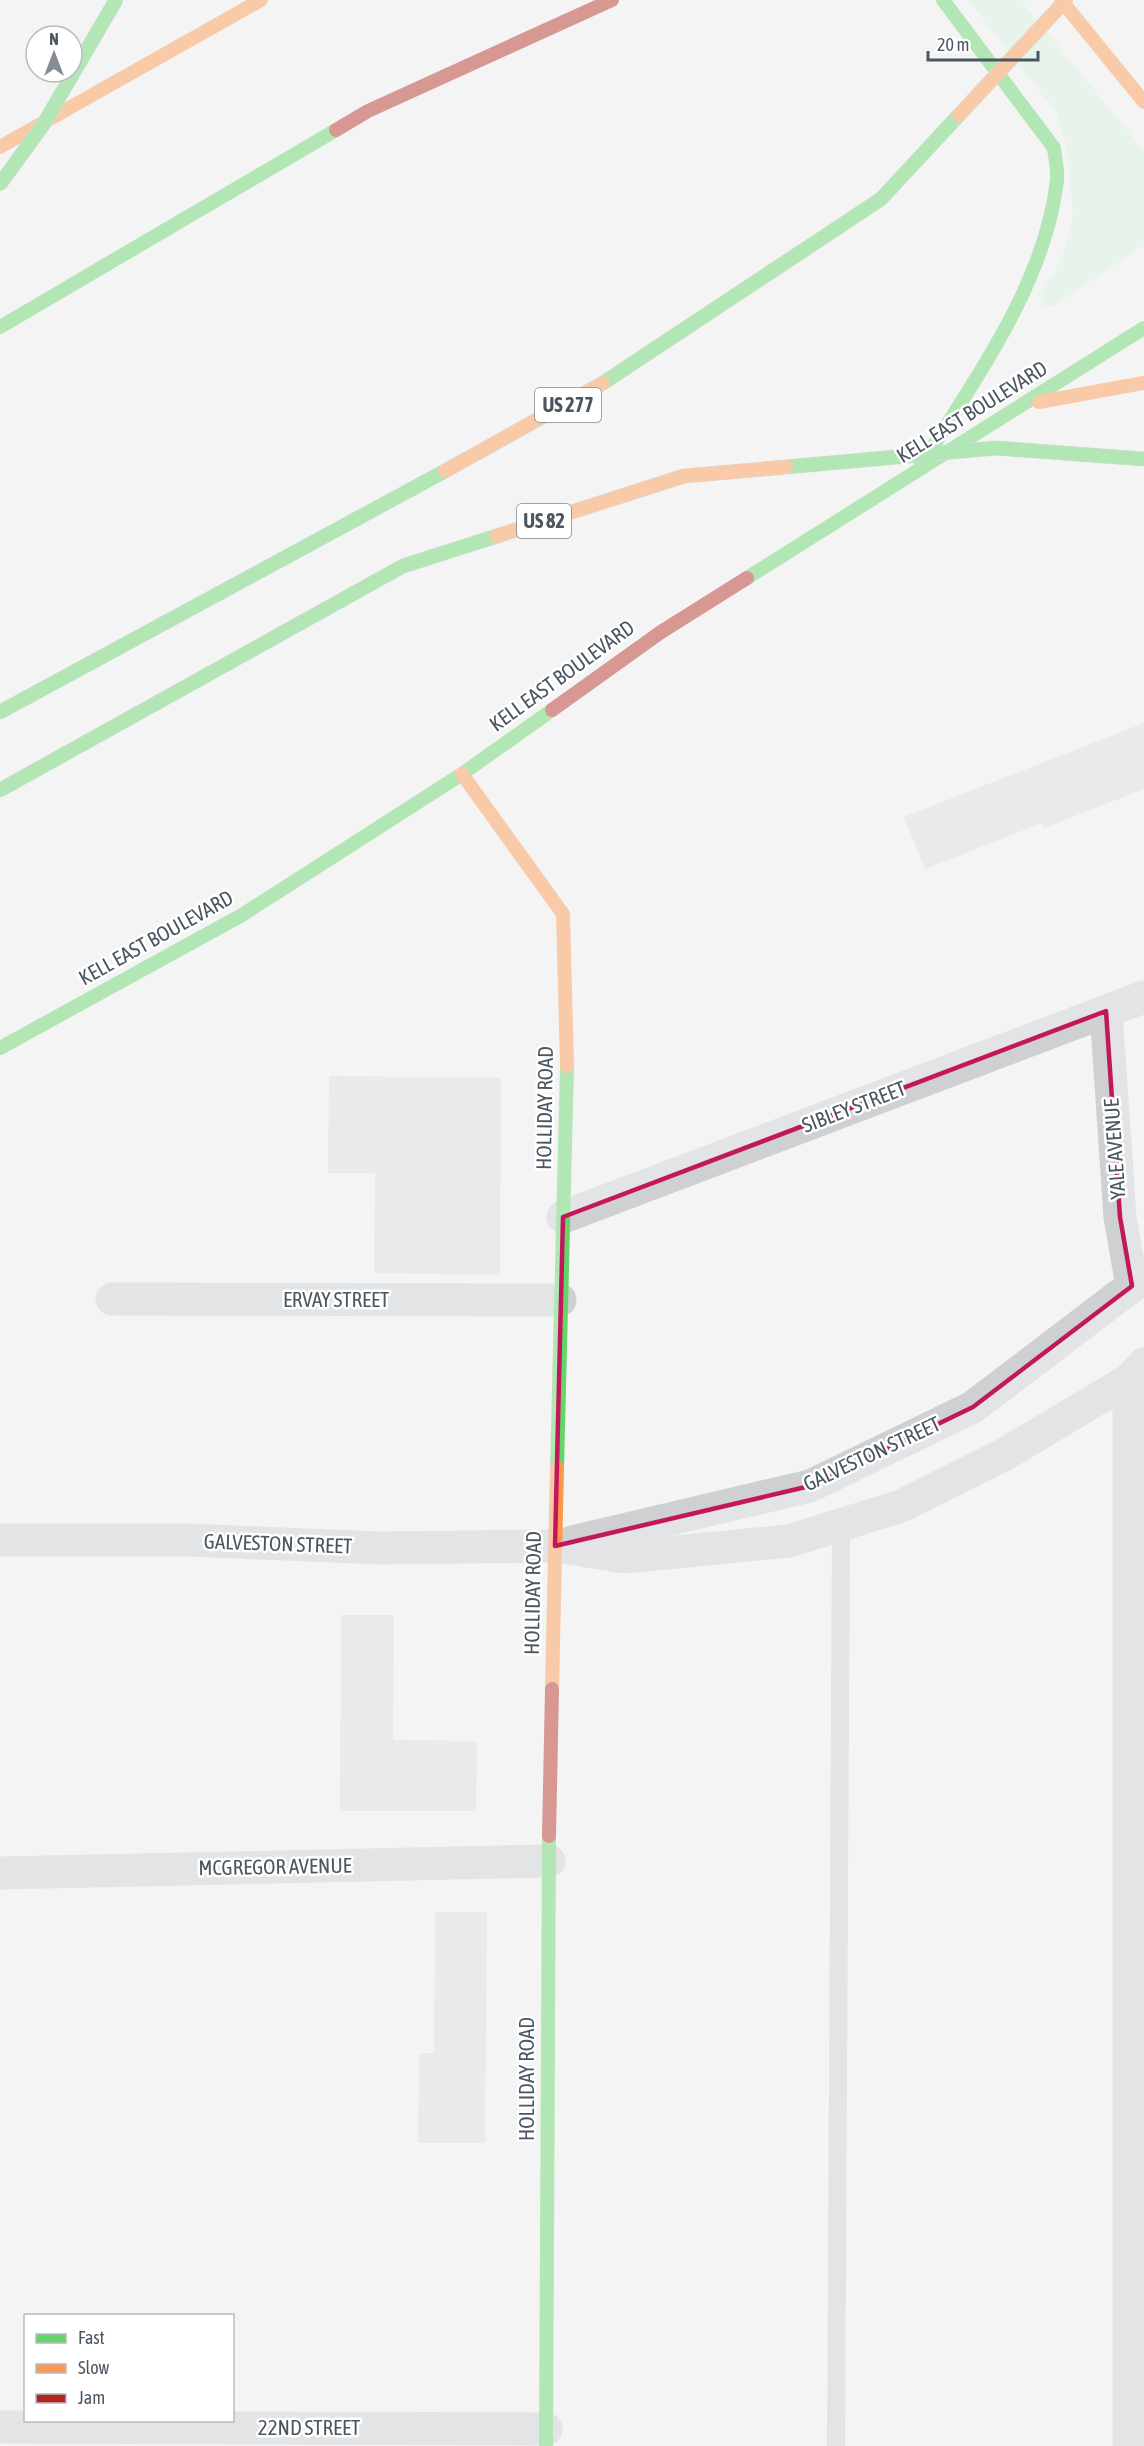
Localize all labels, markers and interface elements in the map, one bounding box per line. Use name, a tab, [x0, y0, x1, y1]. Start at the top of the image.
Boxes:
north arrow	[24, 24, 84, 84]
scale bar	[928, 24, 1038, 62]
text: N	[49, 30, 59, 48]
text: 20 m	[937, 34, 969, 55]
street label: KELL EAST BOULEVARD	[892, 355, 1051, 467]
road number: US 277	[535, 388, 601, 422]
road number: US 82	[517, 504, 571, 538]
street label: KELL EAST BOULEVARD	[485, 615, 638, 736]
street label: KELL EAST BOULEVARD	[74, 885, 237, 989]
street label: HOLLIDAY ROAD	[531, 1046, 557, 1170]
street label: SIBLEY STREET	[798, 1075, 909, 1137]
street label: YALE AVENUE	[1098, 1098, 1130, 1200]
street label: ERVAY STREET	[283, 1287, 389, 1311]
street label: GALVESTON STREET	[799, 1411, 944, 1495]
street label: GALVESTON STREET	[203, 1528, 353, 1558]
street label: HOLLIDAY ROAD	[519, 1531, 545, 1655]
street label: MCGREGOR AVENUE	[198, 1853, 352, 1879]
street label: HOLLIDAY ROAD	[514, 2017, 538, 2141]
legend	[24, 2314, 234, 2422]
text: Fast	[78, 2327, 105, 2348]
text: Slow	[78, 2357, 109, 2378]
text: Jam	[78, 2387, 105, 2408]
street label: 22ND STREET	[258, 2415, 360, 2439]

